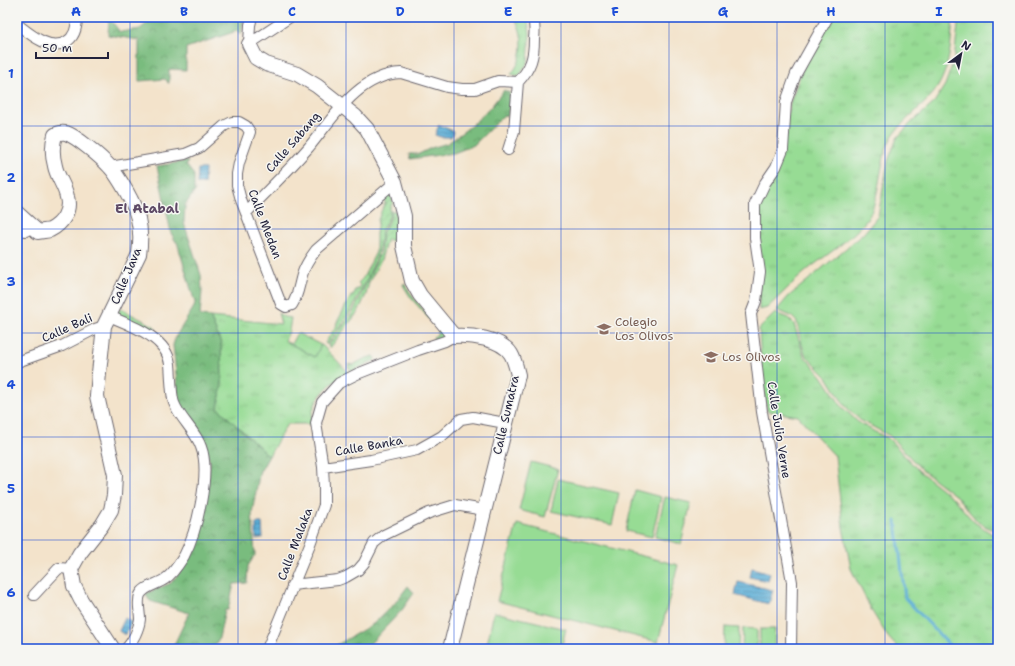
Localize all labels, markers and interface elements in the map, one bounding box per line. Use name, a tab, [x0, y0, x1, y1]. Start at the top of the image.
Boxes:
text: A	[71, 3, 81, 20]
text: B	[180, 3, 188, 20]
text: C	[288, 3, 296, 20]
text: D	[395, 3, 405, 20]
text: E	[504, 3, 513, 20]
text: F	[611, 3, 619, 20]
text: G	[718, 3, 729, 20]
text: H	[826, 3, 836, 20]
text: I	[935, 3, 943, 20]
scale bar	[36, 34, 108, 60]
north arrow	[941, 34, 981, 74]
text: N	[958, 37, 974, 55]
text: 50 m	[42, 40, 72, 56]
text: 1	[8, 65, 14, 82]
street label: Calle Sabang	[262, 108, 324, 176]
text: 2	[6, 169, 16, 186]
street label: Calle Medan	[244, 187, 286, 261]
district label: El Atabal	[115, 200, 179, 217]
street label: Calle Java	[107, 245, 145, 307]
text: 3	[6, 273, 16, 290]
street label: Calle Bali	[39, 310, 95, 346]
place label: Colegio Los Olivos	[615, 314, 674, 344]
school or university icon: Colegio Los Olivos	[596, 321, 612, 337]
school or university icon: Los Olivos	[703, 349, 719, 365]
place label: Los Olivos	[722, 349, 781, 365]
street label: Calle Sumatra	[489, 373, 523, 456]
text: 4	[6, 376, 16, 393]
street label: Calle Julio Verne	[763, 380, 795, 480]
street label: Calle Banka	[334, 432, 405, 460]
text: 5	[7, 480, 15, 497]
street label: Calle Malaka	[274, 505, 316, 583]
text: 6	[6, 584, 16, 601]

